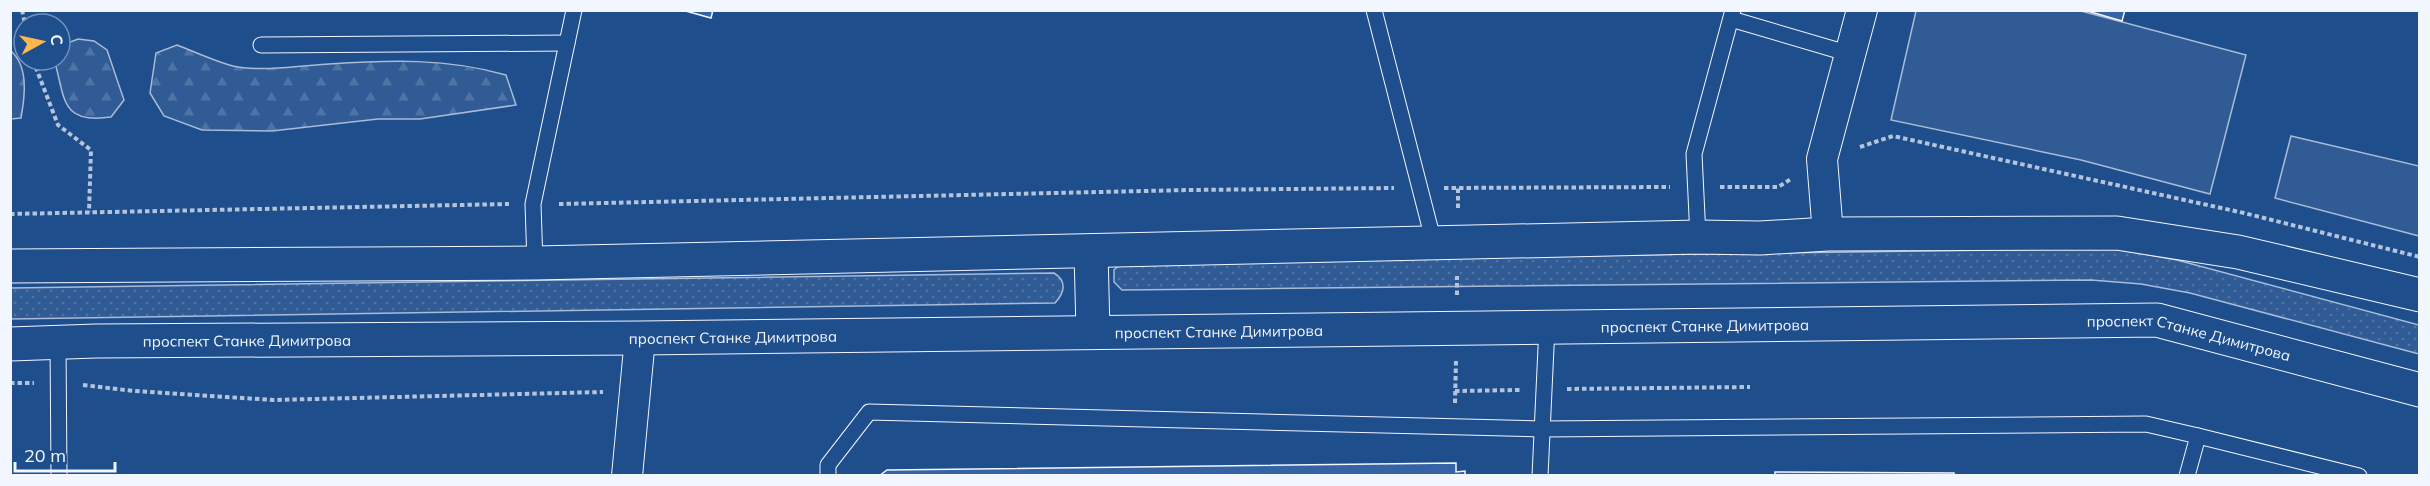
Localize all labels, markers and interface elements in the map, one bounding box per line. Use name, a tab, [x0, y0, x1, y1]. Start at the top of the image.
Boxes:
north arrow	[12, 12, 72, 72]
text: С	[46, 33, 68, 47]
street label: проспект Станке Димитрова	[2087, 310, 2293, 365]
street label: проспект Станке Димитрова	[1601, 315, 1809, 336]
street label: проспект Станке Димитрова	[1115, 320, 1323, 342]
street label: проспект Станке Димитрова	[629, 326, 837, 348]
street label: проспект Станке Димитрова	[143, 330, 351, 350]
scale bar	[15, 435, 116, 473]
text: 20 m	[24, 444, 66, 467]

